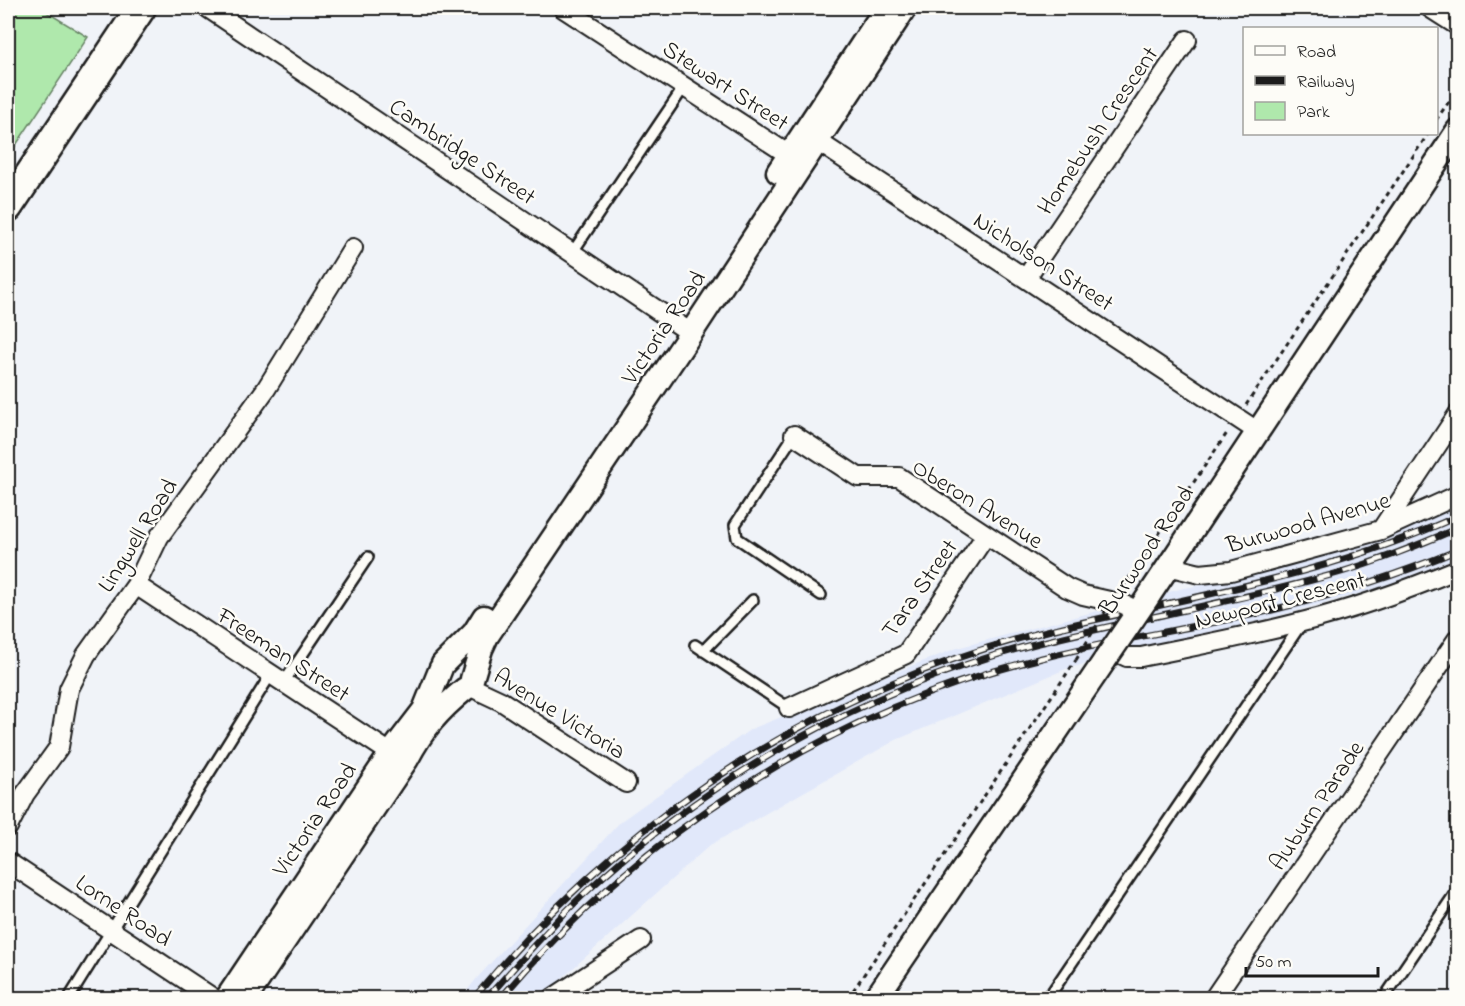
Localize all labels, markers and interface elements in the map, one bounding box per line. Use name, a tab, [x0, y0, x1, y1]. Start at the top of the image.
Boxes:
legend	[1243, 27, 1438, 135]
street label: Stewart Street	[654, 33, 795, 141]
street label: Homebush Crescent	[1030, 40, 1169, 223]
text: Road	[1297, 40, 1336, 66]
text: Railway	[1297, 70, 1354, 96]
street label: Cambridge Street	[381, 91, 542, 215]
text: Park	[1297, 100, 1330, 126]
street label: Nicholson Street	[965, 204, 1120, 322]
street label: Victoria Road	[613, 264, 716, 393]
street label: Oberon Avenue	[904, 451, 1049, 559]
street label: Lingwell Road	[90, 472, 188, 600]
street label: Burwood Road	[1091, 479, 1205, 624]
street label: Burwood Avenue	[1222, 484, 1395, 565]
street label: Tara Street	[874, 533, 968, 646]
street label: Newport Crescent	[1192, 563, 1370, 640]
street label: Freeman Street	[208, 599, 356, 712]
street label: Avenue Victoria	[486, 660, 632, 770]
street label: Auburn Parade	[1262, 734, 1375, 878]
street label: Victoria Road	[264, 756, 367, 885]
street label: Lorne Road	[67, 867, 178, 958]
scale bar	[1246, 940, 1378, 978]
text: 50 m	[1255, 950, 1292, 976]

